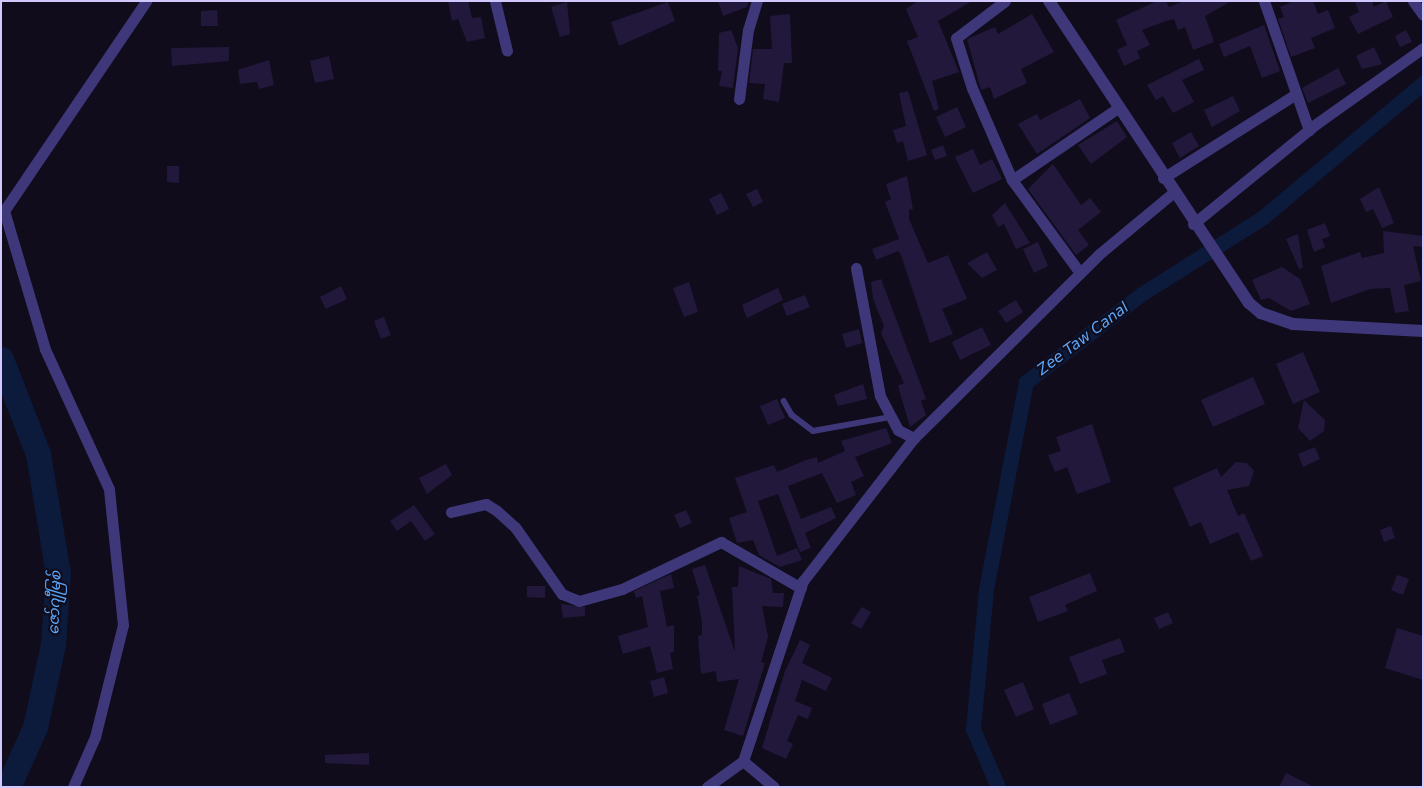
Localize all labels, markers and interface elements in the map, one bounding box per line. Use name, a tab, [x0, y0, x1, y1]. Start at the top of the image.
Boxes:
water label: Zee Taw Canal	[1034, 299, 1132, 379]
water label: ဇော်ဂျီမြစ်	[45, 571, 65, 635]

